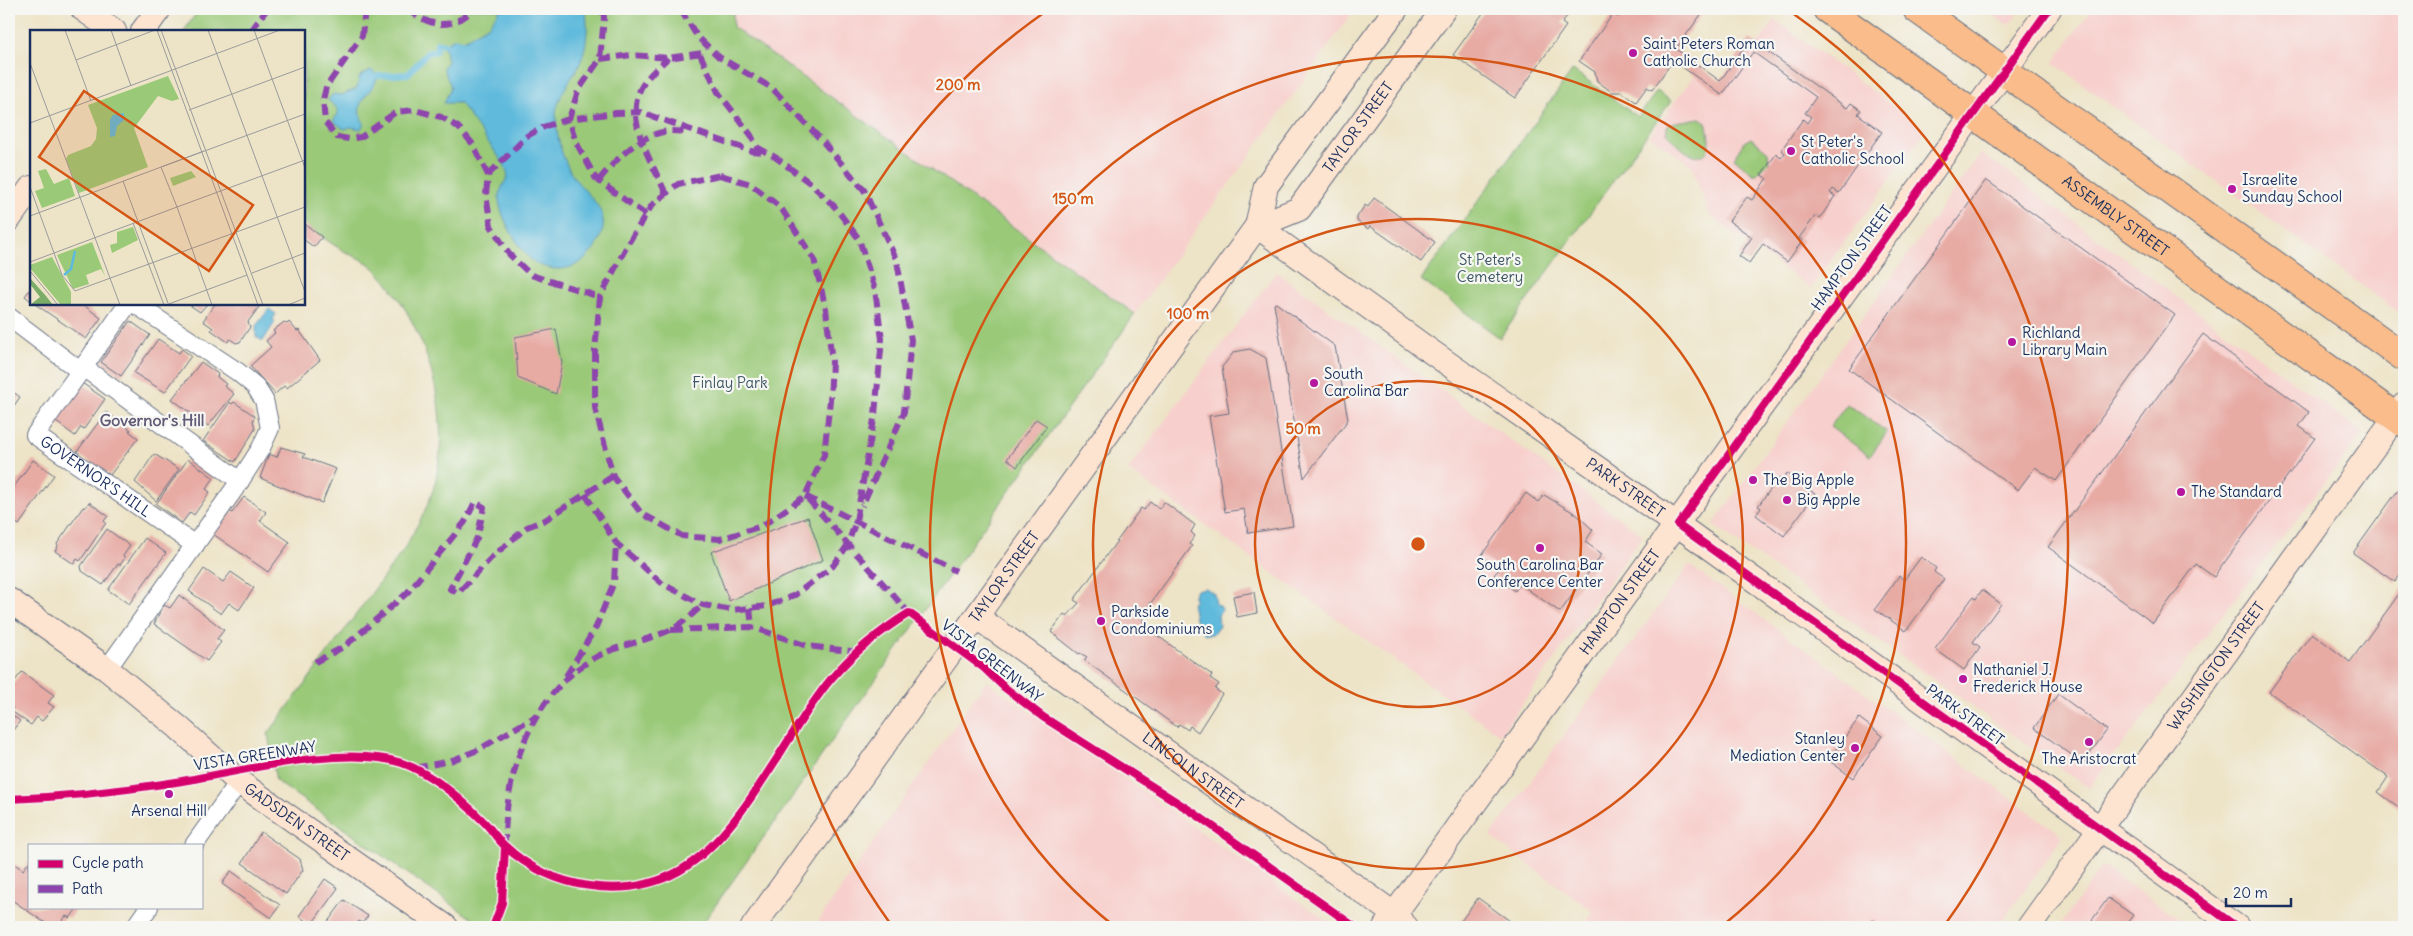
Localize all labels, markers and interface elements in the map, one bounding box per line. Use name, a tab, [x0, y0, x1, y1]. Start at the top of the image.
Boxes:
inset map	[30, 30, 305, 305]
place label: Saint Peters Roman Catholic Church	[1643, 34, 1775, 70]
marker: Saint Peters Roman Catholic Church	[1627, 47, 1639, 59]
text: 200 m	[936, 75, 980, 94]
street label: TAYLOR STREET	[1318, 78, 1397, 177]
place label: St Peter's Catholic School	[1801, 132, 1904, 168]
marker: St Peter's Catholic School	[1785, 145, 1797, 157]
place label: Israelite Sunday School	[2242, 170, 2342, 206]
street label: ASSEMBLY STREET	[2059, 171, 2173, 260]
marker: Israelite Sunday School	[2226, 183, 2238, 195]
text: 150 m	[1052, 189, 1094, 208]
street label: HAMPTON STREET	[1807, 201, 1896, 314]
park label: St Peter's Cemetery	[1457, 250, 1523, 286]
text: 100 m	[1167, 304, 1209, 323]
place label: Richland Library Main	[2022, 323, 2108, 359]
marker: Richland Library Main	[2006, 336, 2018, 348]
place label: South Carolina Bar	[1324, 364, 1409, 400]
park label: Finlay Park	[692, 373, 768, 392]
marker: South Carolina Bar	[1308, 377, 1320, 389]
district label: Governor's Hill	[100, 410, 204, 430]
text: 50 m	[1285, 419, 1321, 438]
street label: GOVERNOR'S HILL	[37, 431, 155, 521]
street label: PARK STREET	[1583, 453, 1669, 522]
place label: The Big Apple	[1763, 470, 1854, 489]
marker: The Big Apple	[1747, 474, 1759, 486]
place label: The Standard	[2191, 482, 2282, 501]
marker: The Standard	[2175, 486, 2187, 498]
place label: Big Apple	[1797, 490, 1860, 509]
marker: Big Apple	[1781, 494, 1793, 506]
street label: TAYLOR STREET	[965, 527, 1044, 626]
centre of rings	[1409, 535, 1427, 553]
marker: South Carolina Bar Conference Center	[1534, 542, 1546, 554]
street label: HAMPTON STREET	[1575, 545, 1664, 658]
place label: South Carolina Bar Conference Center	[1476, 555, 1604, 591]
street label: WASHINGTON STREET	[2163, 598, 2269, 734]
place label: Parkside Condominiums	[1111, 602, 1213, 638]
street label: VISTA GREENWAY	[938, 615, 1047, 707]
marker: Parkside Condominiums	[1095, 615, 1107, 627]
place label: Nathaniel J. Frederick House	[1973, 660, 2083, 696]
marker: Nathaniel J. Frederick House	[1957, 673, 1969, 685]
street label: PARK STREET	[1923, 680, 2008, 749]
street label: LINCOLN STREET	[1139, 728, 1247, 813]
place label: Stanley Mediation Center	[1730, 729, 1845, 765]
street label: VISTA GREENWAY	[192, 736, 318, 775]
marker: The Aristocrat	[2083, 736, 2095, 748]
marker: Stanley Mediation Center	[1849, 742, 1861, 754]
place label: The Aristocrat	[2042, 749, 2136, 768]
street label: GADSDEN STREET	[241, 779, 353, 865]
marker: Arsenal Hill	[163, 788, 175, 800]
place label: Arsenal Hill	[131, 801, 207, 820]
legend	[28, 844, 202, 908]
text: Cycle path	[72, 853, 144, 872]
scale bar	[2226, 876, 2290, 908]
text: Path	[72, 879, 103, 898]
text: 20 m	[2233, 883, 2268, 902]

